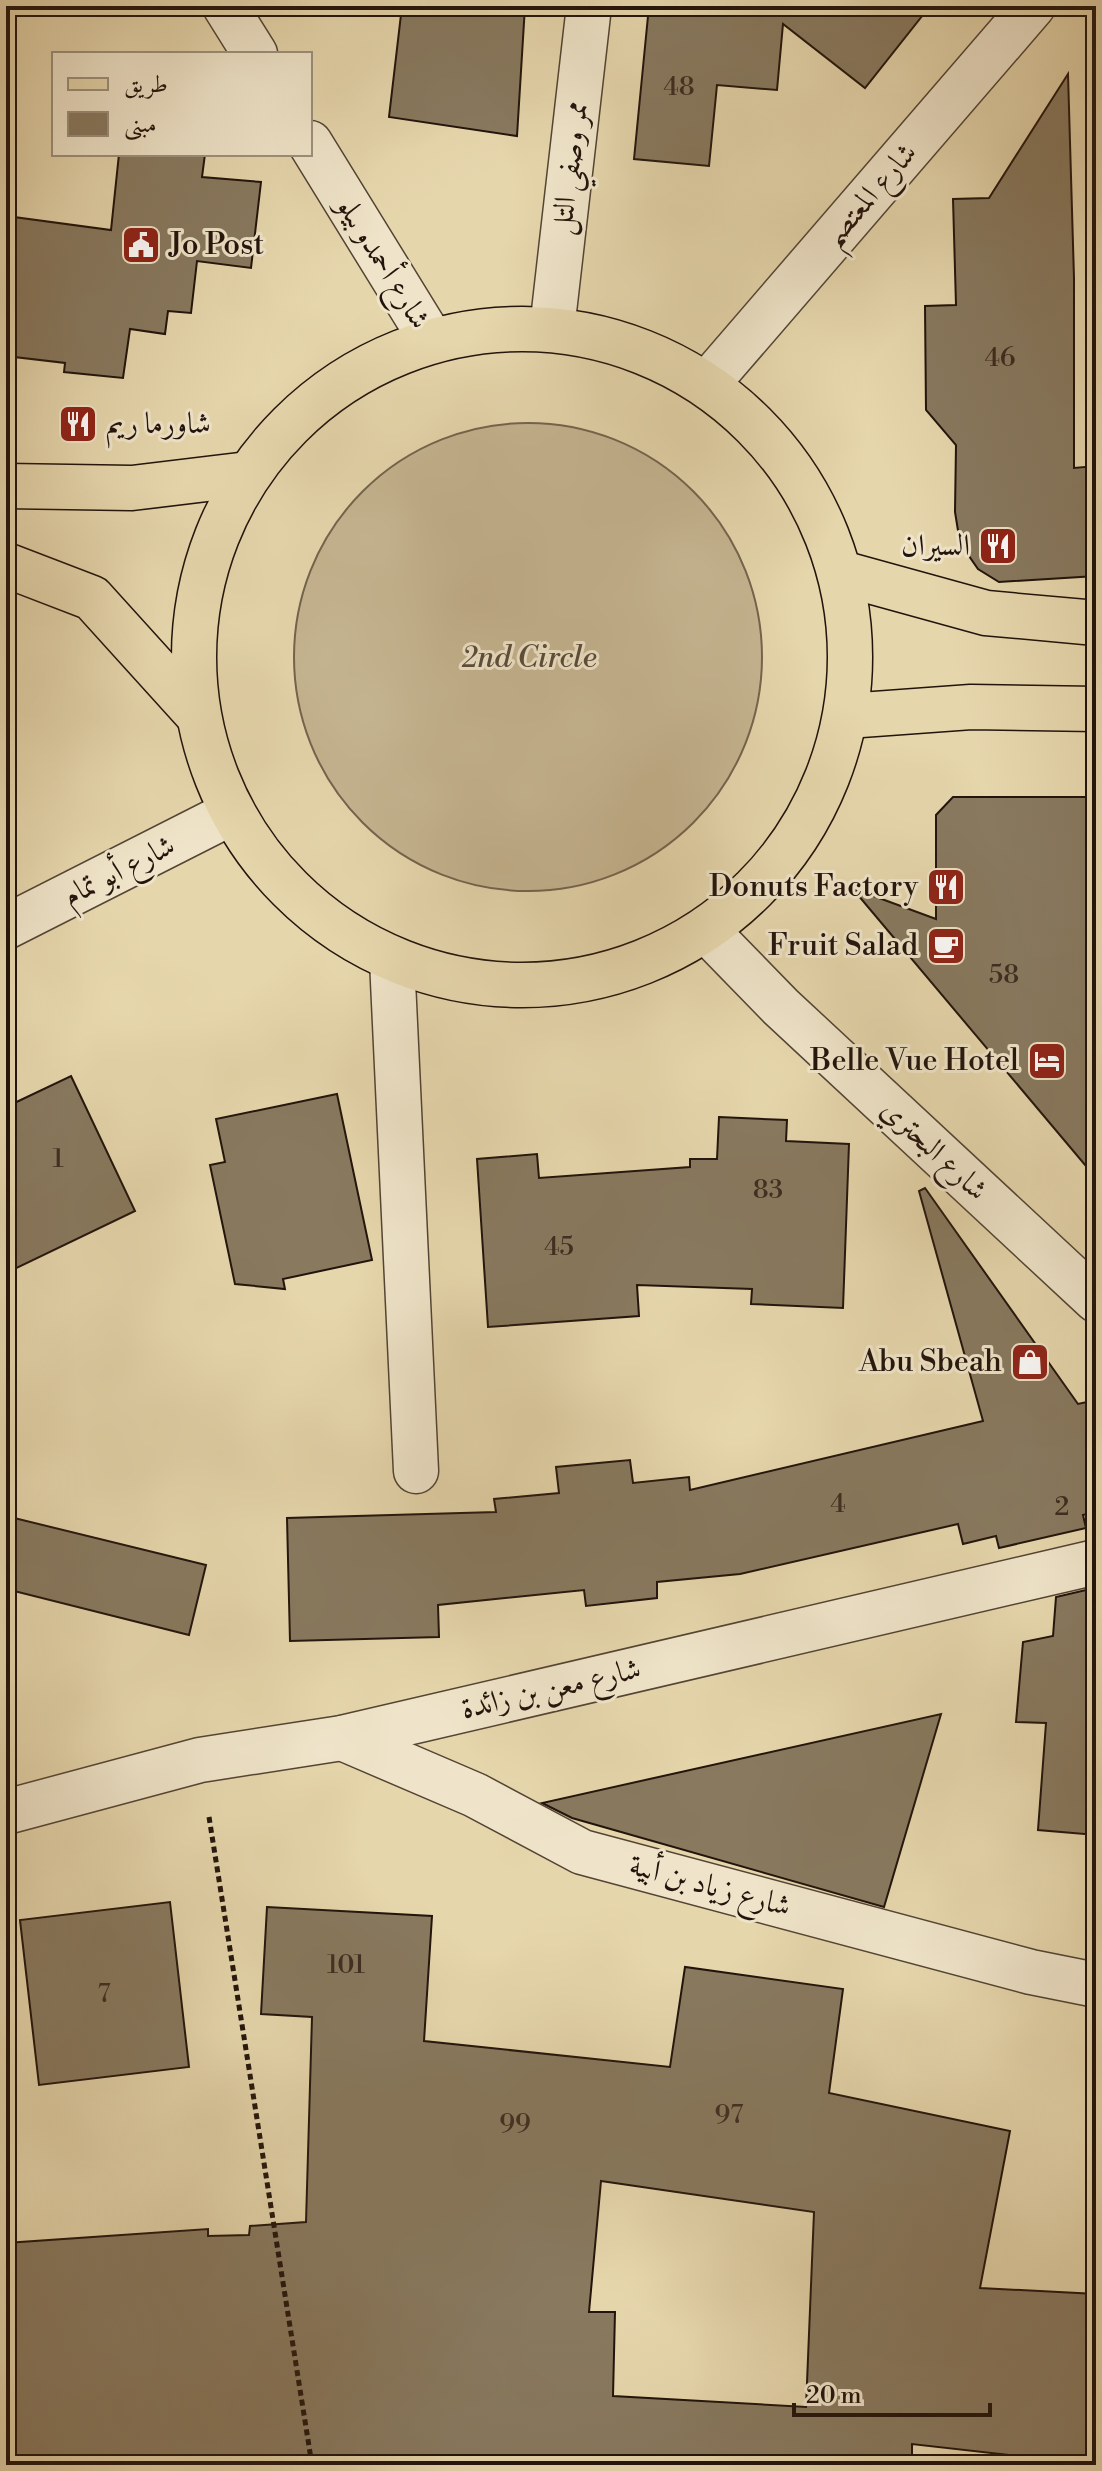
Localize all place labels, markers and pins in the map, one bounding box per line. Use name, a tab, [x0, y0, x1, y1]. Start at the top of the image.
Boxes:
public building icon: Jo Post	[120, 224, 162, 266]
place label: Jo Post	[168, 226, 265, 264]
restaurant icon: شاورما ريم	[57, 403, 99, 445]
place label: شاورما ريم	[106, 405, 211, 449]
restaurant icon: السيران	[977, 525, 1019, 567]
place label: السيران	[901, 527, 970, 565]
restaurant icon: Donuts Factory	[925, 866, 967, 908]
place label: Donuts Factory	[709, 868, 918, 906]
cafe icon: Fruit Salad	[925, 925, 967, 967]
place label: Fruit Salad	[768, 927, 918, 965]
hotel icon: Belle Vue Hotel	[1026, 1040, 1068, 1082]
place label: Belle Vue Hotel	[809, 1042, 1019, 1080]
shop icon: Abu Sbeah	[1009, 1341, 1051, 1383]
place label: Abu Sbeah	[858, 1343, 1002, 1381]

